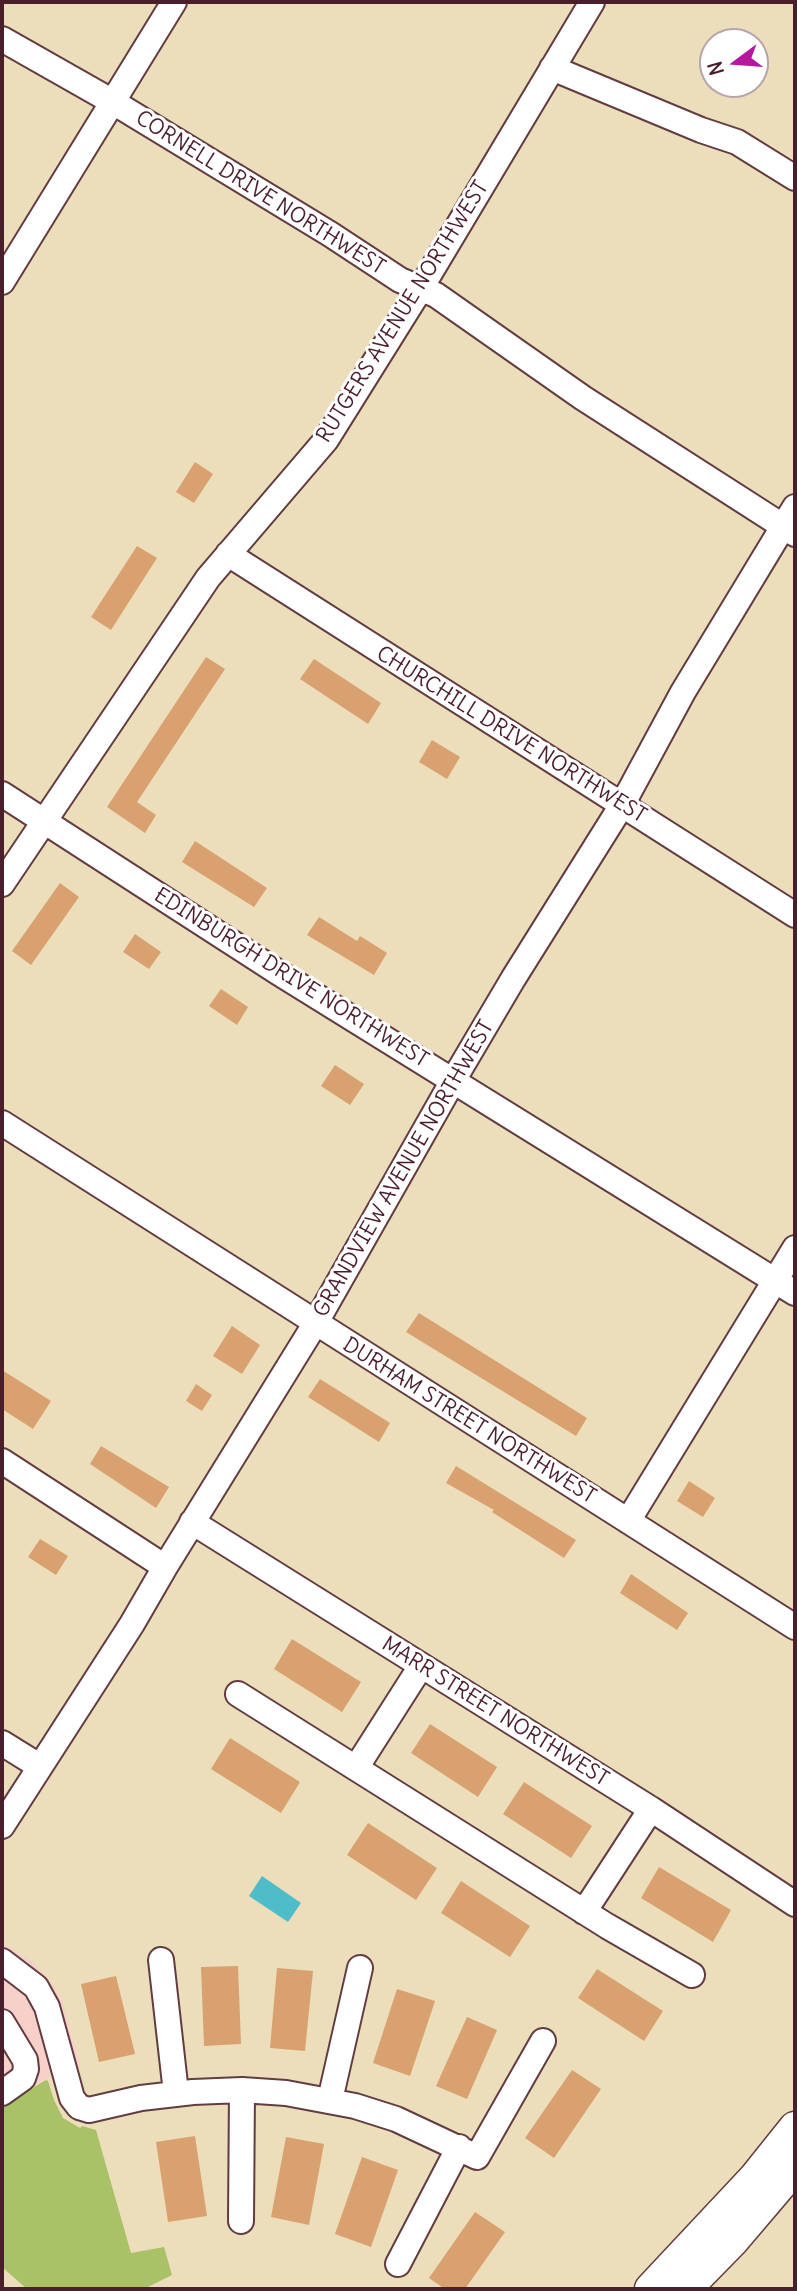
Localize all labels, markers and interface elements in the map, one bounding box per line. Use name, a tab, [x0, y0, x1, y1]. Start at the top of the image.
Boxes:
north arrow	[699, 28, 769, 98]
text: N	[702, 59, 729, 78]
street label: CORNELL DRIVE NORTHWEST	[131, 106, 389, 280]
street label: RUTGERS AVENUE NORTHWEST	[312, 177, 494, 447]
street label: CHURCHILL DRIVE NORTHWEST	[371, 641, 651, 829]
street label: EDINBURGH DRIVE NORTHWEST	[149, 883, 433, 1073]
street label: GRANDVIEW AVENUE NORTHWEST	[309, 1016, 499, 1322]
street label: DURHAM STREET NORTHWEST	[338, 1333, 600, 1509]
street label: MARR STREET NORTHWEST	[377, 1632, 613, 1792]

